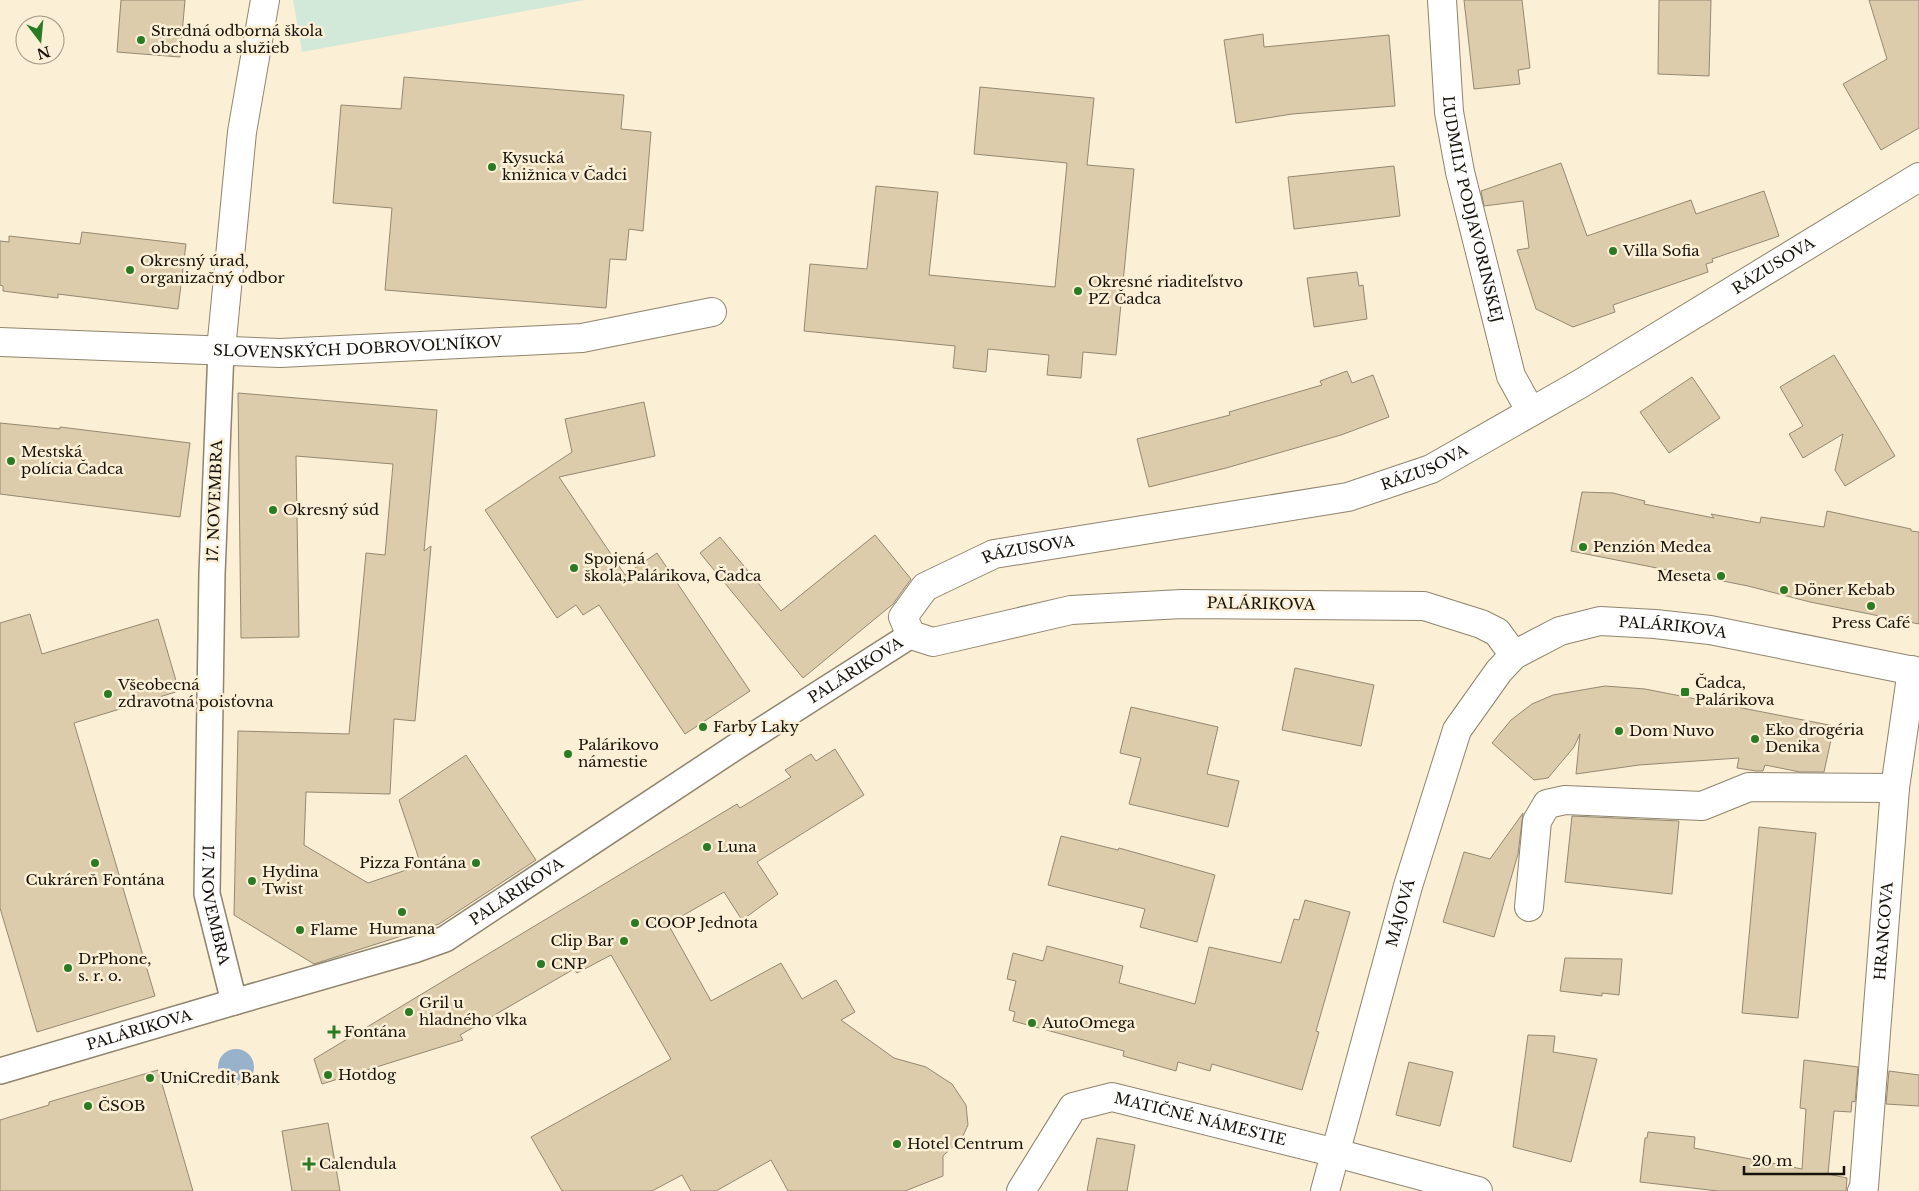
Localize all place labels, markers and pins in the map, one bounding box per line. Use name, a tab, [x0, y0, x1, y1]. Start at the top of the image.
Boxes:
place label: Stredná odborná škola obchodu a služieb	[151, 21, 323, 57]
marker: Stredná odborná škola obchodu a služieb	[135, 34, 147, 46]
place label: Kysucká knižnica v Čadci	[502, 148, 627, 184]
marker: Kysucká knižnica v Čadci	[486, 161, 498, 173]
place label: Villa Sofia	[1622, 241, 1700, 260]
marker: Villa Sofia	[1607, 245, 1619, 257]
place label: Okresný úrad, organizačný odbor	[140, 251, 285, 287]
marker: Okresný úrad, organizačný odbor	[124, 264, 136, 276]
place label: Okresné riaditeľstvo PZ Čadca	[1088, 272, 1243, 308]
marker: Okresné riaditeľstvo PZ Čadca	[1072, 285, 1084, 297]
place label: Mestská polícia Čadca	[21, 442, 124, 478]
marker: Mestská polícia Čadca	[5, 455, 17, 467]
place label: Okresný súd	[283, 500, 379, 519]
marker: Okresný súd	[267, 504, 279, 516]
place label: Penzión Medea	[1593, 537, 1712, 556]
marker: Penzión Medea	[1577, 541, 1589, 553]
place label: Spojená škola,Palárikova, Čadca	[584, 549, 762, 585]
marker: Spojená škola,Palárikova, Čadca	[568, 562, 580, 574]
place label: Meseta	[1657, 566, 1712, 585]
marker: Meseta	[1715, 570, 1727, 582]
place label: Döner Kebab	[1794, 580, 1895, 599]
marker: Döner Kebab	[1778, 584, 1790, 596]
marker: Press Café	[1865, 600, 1877, 612]
place label: Press Café	[1832, 613, 1910, 632]
place label: Čadca, Palárikova	[1695, 673, 1775, 709]
place label: Všeobecná zdravotná poisťovna	[117, 675, 274, 711]
marker: Čadca, Palárikova	[1679, 686, 1691, 698]
marker: Všeobecná zdravotná poisťovna	[102, 688, 114, 700]
place label: Farby Laky	[713, 717, 799, 736]
place label: Eko drogéria Denika	[1765, 720, 1864, 756]
marker: Farby Laky	[697, 721, 709, 733]
place label: Dom Nuvo	[1629, 721, 1714, 740]
marker: Dom Nuvo	[1613, 725, 1625, 737]
marker: Eko drogéria Denika	[1749, 733, 1761, 745]
place label: Palárikovo námestie	[578, 735, 659, 771]
marker: Palárikovo námestie	[562, 748, 574, 760]
place label: Luna	[717, 837, 757, 856]
marker: Luna	[701, 841, 713, 853]
place label: Pizza Fontána	[359, 853, 467, 872]
marker: Cukráreň Fontána	[89, 857, 101, 869]
marker: Pizza Fontána	[470, 857, 482, 869]
place label: Hydina Twist	[262, 862, 319, 898]
place label: Cukráreň Fontána	[25, 870, 165, 889]
marker: Hydina Twist	[246, 875, 258, 887]
marker: Humana	[396, 906, 408, 918]
place label: COOP Jednota	[645, 913, 758, 932]
marker: COOP Jednota	[629, 917, 641, 929]
place label: Humana	[369, 919, 436, 938]
place label: Flame	[310, 920, 358, 939]
marker: Flame	[294, 924, 306, 936]
place label: Clip Bar	[551, 931, 615, 950]
marker: Clip Bar	[618, 935, 630, 947]
place label: DrPhone, s. r. o.	[78, 949, 151, 985]
place label: CNP	[551, 954, 587, 973]
marker: CNP	[535, 958, 547, 970]
marker: DrPhone, s. r. o.	[62, 962, 74, 974]
place label: Gril u hladného vlka	[419, 993, 528, 1029]
marker: Gril u hladného vlka	[403, 1006, 415, 1018]
place label: AutoOmega	[1041, 1013, 1136, 1032]
marker: AutoOmega	[1026, 1017, 1038, 1029]
place label: Fontána	[344, 1022, 407, 1041]
marker: Fontána	[328, 1026, 340, 1038]
place label: Hotdog	[338, 1065, 397, 1084]
place label: UniCredit Bank	[160, 1068, 281, 1087]
marker: Hotdog	[322, 1069, 334, 1081]
marker: UniCredit Bank	[144, 1072, 156, 1084]
place label: ČSOB	[98, 1096, 145, 1115]
marker: ČSOB	[82, 1100, 94, 1112]
place label: Hotel Centrum	[907, 1134, 1024, 1153]
marker: Hotel Centrum	[891, 1138, 903, 1150]
place label: Calendula	[319, 1154, 397, 1173]
marker: Calendula	[303, 1158, 315, 1170]

